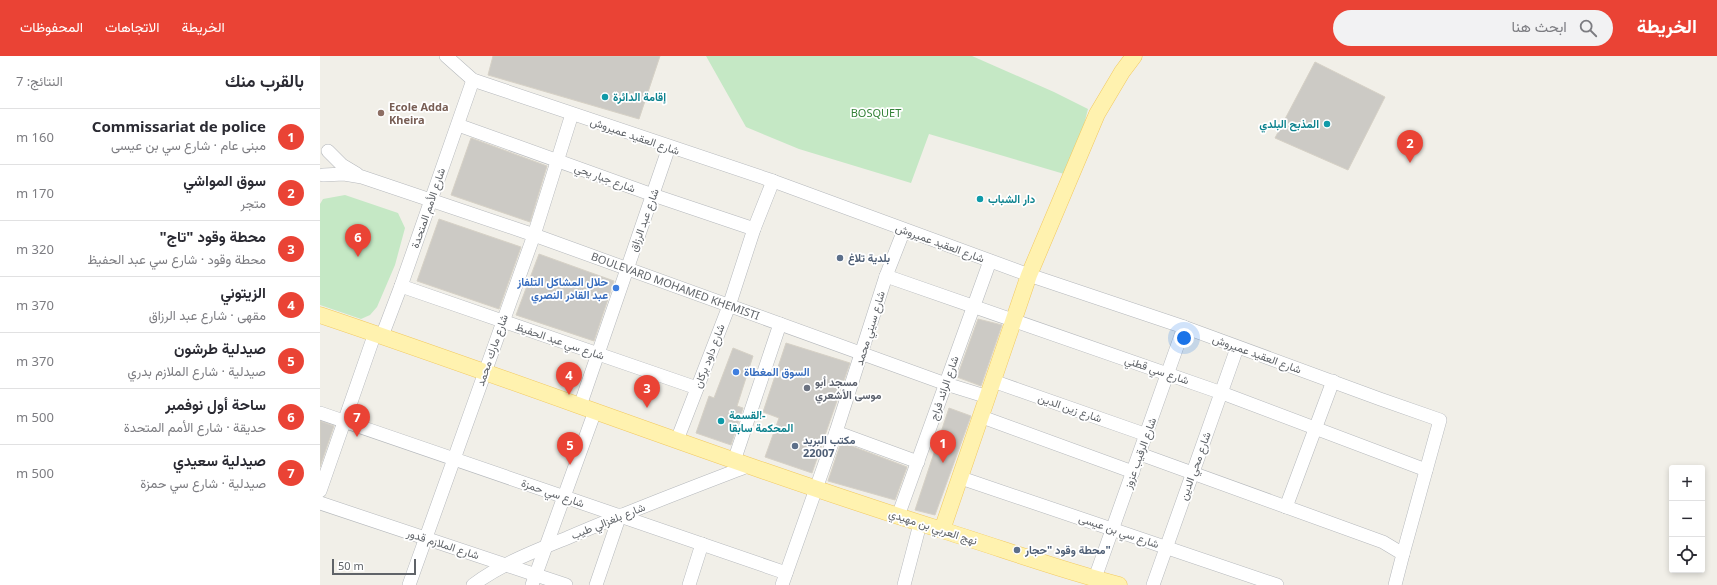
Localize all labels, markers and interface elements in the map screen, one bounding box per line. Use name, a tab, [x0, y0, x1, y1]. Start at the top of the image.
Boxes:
search box	[1333, 10, 1613, 46]
text: الخريطة	[1637, 13, 1697, 39]
text: ابحث هنا	[1511, 16, 1567, 36]
text: المحفوظات	[20, 17, 83, 36]
text: الاتجاهات	[105, 17, 159, 36]
text: الخريطة	[181, 17, 225, 36]
icon: search	[1577, 17, 1599, 39]
text: بالقرب منك	[225, 69, 304, 92]
text: النتائج: 7	[16, 72, 63, 90]
place label: إقامة الدائرة	[613, 89, 666, 104]
marker: إقامة الدائرة	[600, 92, 610, 102]
place label: Ecole Adda Kheira	[389, 99, 449, 127]
park label: BOSQUET	[851, 105, 901, 120]
marker: Ecole Adda Kheira	[376, 108, 386, 118]
street label: شارع العقيد عميروش	[588, 113, 682, 159]
text: Commissariat de police	[92, 116, 266, 136]
place label: المذبح البلدي	[1259, 116, 1319, 133]
marker: المذبح البلدي	[1322, 119, 1332, 129]
text: 160 m	[16, 128, 54, 146]
text: 1	[287, 128, 295, 146]
pin: 2	[1397, 130, 1423, 163]
text: مبنى عام · شارع سي بن عيسى	[111, 136, 266, 154]
street label: شارع جبار يحي	[572, 160, 638, 198]
street label: شارع الأمم المتحدة	[407, 165, 449, 250]
text: سوق المواشي	[183, 170, 266, 190]
text: 170 m	[16, 184, 54, 202]
text: 2	[287, 184, 295, 202]
street label: شارع عبد الرزاق	[625, 186, 663, 254]
place label: دار الشباب	[988, 191, 1036, 206]
text: متجر	[241, 194, 266, 212]
marker: دار الشباب	[975, 194, 985, 204]
street label: شارع العقيد عميروش	[893, 219, 987, 267]
pin: 6	[345, 224, 371, 257]
text: محطة وقود "تاج"	[160, 226, 266, 246]
text: 320 m	[16, 240, 54, 258]
text: 3	[287, 240, 295, 258]
street label: BOULEVARD MOHAMED KHEMISTI	[589, 248, 762, 323]
text: محطة وقود · شارع سي عبد الحفيظ	[87, 250, 266, 268]
place label: بلدية تلاغ	[848, 250, 890, 266]
marker: بلدية تلاغ	[835, 253, 845, 263]
place label: حلال المشاكل التلفاز عبد القادر النصري	[516, 274, 609, 304]
text: الزيتوني	[220, 282, 266, 302]
marker: حلال المشاكل التلفاز عبد القادر النصري	[611, 283, 621, 293]
street label: شارع سيني محمد	[851, 289, 891, 368]
text: 370 m	[16, 296, 54, 314]
text: 4	[287, 296, 295, 314]
text: مقهى · شارع عبد الرزاق	[149, 306, 266, 324]
street label: شارع مارك محمد	[472, 312, 512, 388]
street label: شارع سي عبد الحفيظ	[513, 318, 607, 366]
street label: شارع داود بركان	[689, 321, 729, 390]
your location	[1174, 328, 1194, 348]
street label: شارع العقيد عميروش	[1210, 330, 1304, 378]
text: صيدلية طرشون	[174, 338, 266, 358]
text: 370 m	[16, 352, 54, 370]
text: 5	[287, 352, 295, 370]
street label: شارع سي قطني	[1122, 352, 1192, 390]
street label: شارع الرائد فراج	[925, 353, 963, 422]
text: صيدلية · شارع الملازم بدري	[128, 362, 266, 380]
pin: 4	[556, 362, 582, 395]
place label: السوق المغطاة	[744, 364, 810, 379]
marker: السوق المغطاة	[731, 367, 741, 377]
place label: مسجد أبو موسى الأشعري	[815, 374, 882, 404]
pin: 3	[634, 375, 660, 408]
marker: مسجد أبو موسى الأشعري	[802, 383, 812, 393]
street label: شارع زين الدين	[1036, 390, 1104, 427]
text: ساحة أول نوفمبر	[165, 394, 266, 414]
pin: 7	[344, 404, 370, 437]
place label: القسمة- المحكمة سابقا	[729, 407, 793, 435]
text: 500 m	[16, 408, 54, 426]
text: 6	[287, 408, 295, 426]
street label: شارع الرقيب عزوز	[1119, 415, 1160, 492]
marker: القسمة- المحكمة سابقا	[716, 416, 726, 426]
text: حديقة · شارع الأمم المتحدة	[124, 418, 266, 436]
street label: شارع محي الدين	[1175, 429, 1217, 503]
pin: 1	[930, 430, 956, 463]
pin: 5	[557, 432, 583, 465]
place label: مكتب البريد 22007	[803, 432, 856, 460]
marker: مكتب البريد 22007	[790, 441, 800, 451]
text: صيدلية سعيدي	[173, 450, 266, 470]
text: 500 m	[16, 464, 54, 482]
text: 7	[287, 464, 295, 482]
map controls	[1669, 465, 1705, 573]
button: +	[1669, 465, 1705, 501]
text: صيدلية · شارع سي حمزة	[140, 474, 266, 492]
street label: شارع سي حمزة	[519, 475, 587, 513]
street label: شارع بلغزالي طيب	[569, 499, 648, 545]
button: −	[1669, 501, 1705, 537]
street label: نهج العربي بن مهيدي	[886, 505, 979, 551]
street label: شارع سي بن عيسى	[1076, 510, 1162, 554]
street label: شارع الملازم قدور	[404, 524, 482, 563]
button: locate	[1669, 537, 1705, 573]
place label: محطة وقود "حجار"	[1024, 542, 1111, 557]
marker: محطة وقود "حجار"	[1012, 545, 1022, 555]
scale bar	[332, 557, 416, 576]
text: 50 m	[338, 558, 364, 573]

